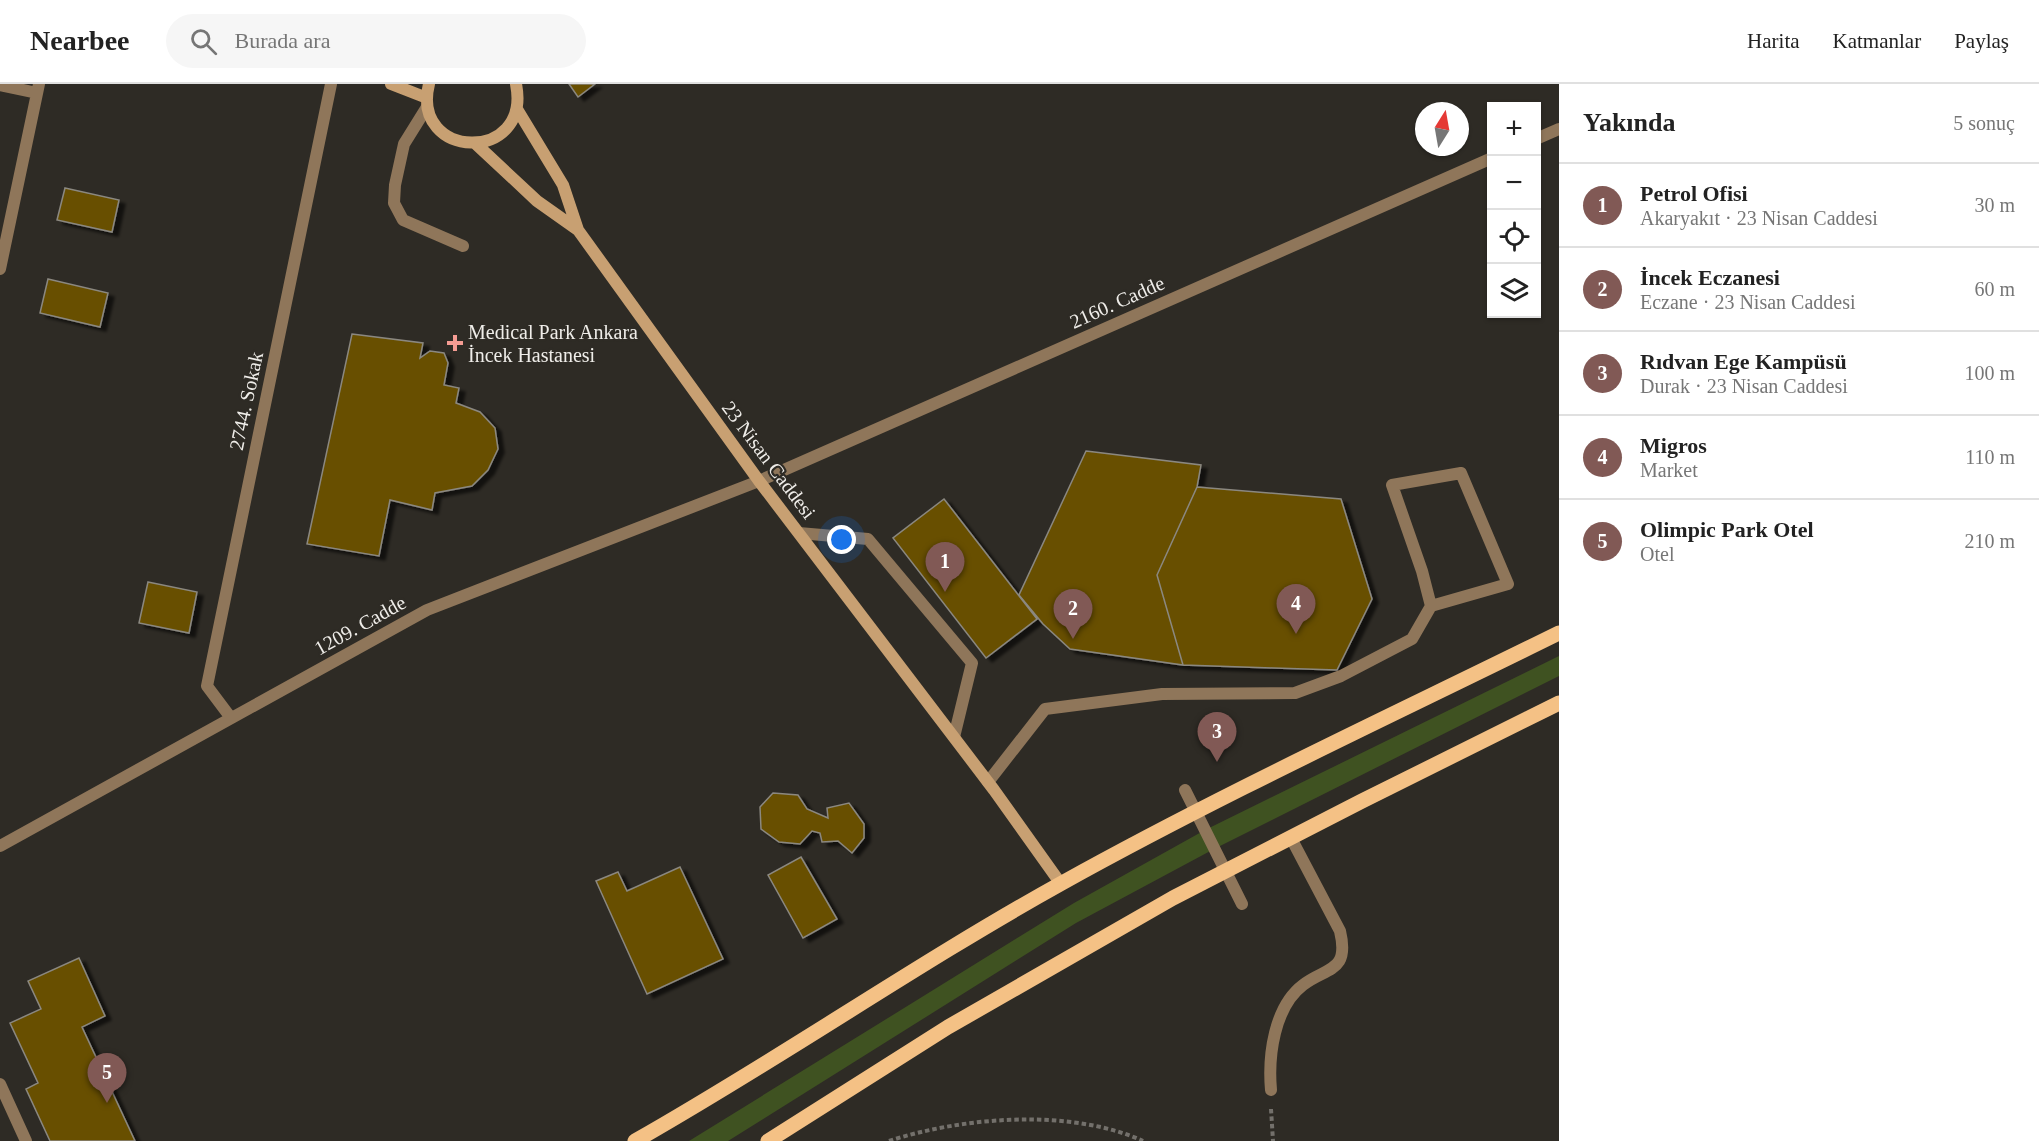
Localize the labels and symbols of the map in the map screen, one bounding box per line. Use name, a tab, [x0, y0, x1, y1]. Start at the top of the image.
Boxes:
north arrow	[1415, 102, 1469, 156]
street label: 2160. Cadde	[1066, 271, 1168, 333]
place label: Medical Park Ankara İncek Hastanesi	[468, 321, 638, 366]
marker: Medical Park Ankara İncek Hastanesi	[446, 334, 464, 352]
street label: 2744. Sokak	[225, 350, 267, 452]
street label: 23 Nisan Caddesi	[718, 397, 821, 523]
your location	[827, 525, 856, 554]
pin: 1	[926, 542, 964, 592]
pin: 4	[1276, 584, 1316, 634]
pin: 2	[1054, 590, 1092, 639]
street label: 1209. Cadde	[310, 591, 410, 659]
pin: 3	[1198, 712, 1236, 762]
pin: 5	[88, 1054, 126, 1103]

